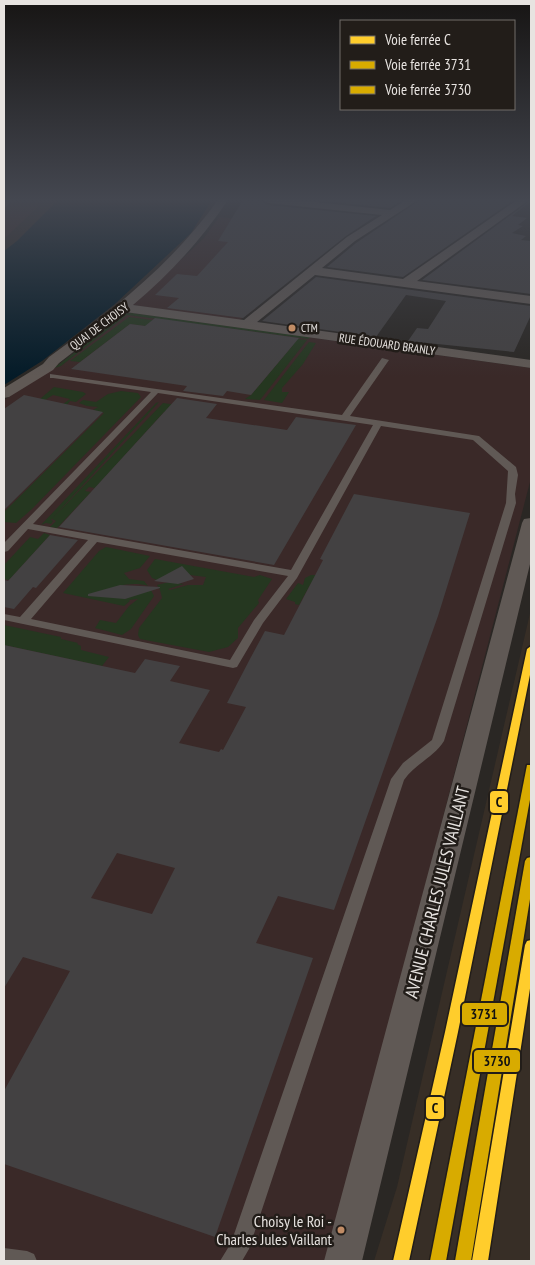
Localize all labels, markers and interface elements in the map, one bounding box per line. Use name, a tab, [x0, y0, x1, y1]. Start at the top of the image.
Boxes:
legend	[340, 20, 515, 110]
text: Voie ferrée C	[384, 30, 451, 49]
text: Voie ferrée 3731	[384, 55, 471, 74]
text: Voie ferrée 3730	[384, 80, 471, 99]
street label: QUAI DE CHOISY	[67, 299, 132, 353]
place label: CTM	[301, 321, 318, 335]
marker: CTM	[287, 323, 297, 333]
street label: RUE ÉDOUARD BRANLY	[338, 330, 437, 358]
street label: AVENUE CHARLES JULES VAILLANT	[399, 784, 475, 1000]
line badge: C	[489, 790, 509, 814]
text: C	[496, 793, 503, 811]
line badge: 3731	[461, 1002, 508, 1026]
text: 3731	[471, 1005, 497, 1023]
line badge: 3730	[473, 1049, 521, 1073]
text: 3730	[484, 1052, 511, 1070]
line badge: C	[425, 1096, 445, 1120]
text: C	[432, 1099, 439, 1117]
place label: Choisy le Roi - Charles Jules Vaillant	[216, 1211, 333, 1249]
marker: Choisy le Roi - Charles Jules Vaillant	[336, 1225, 346, 1235]

